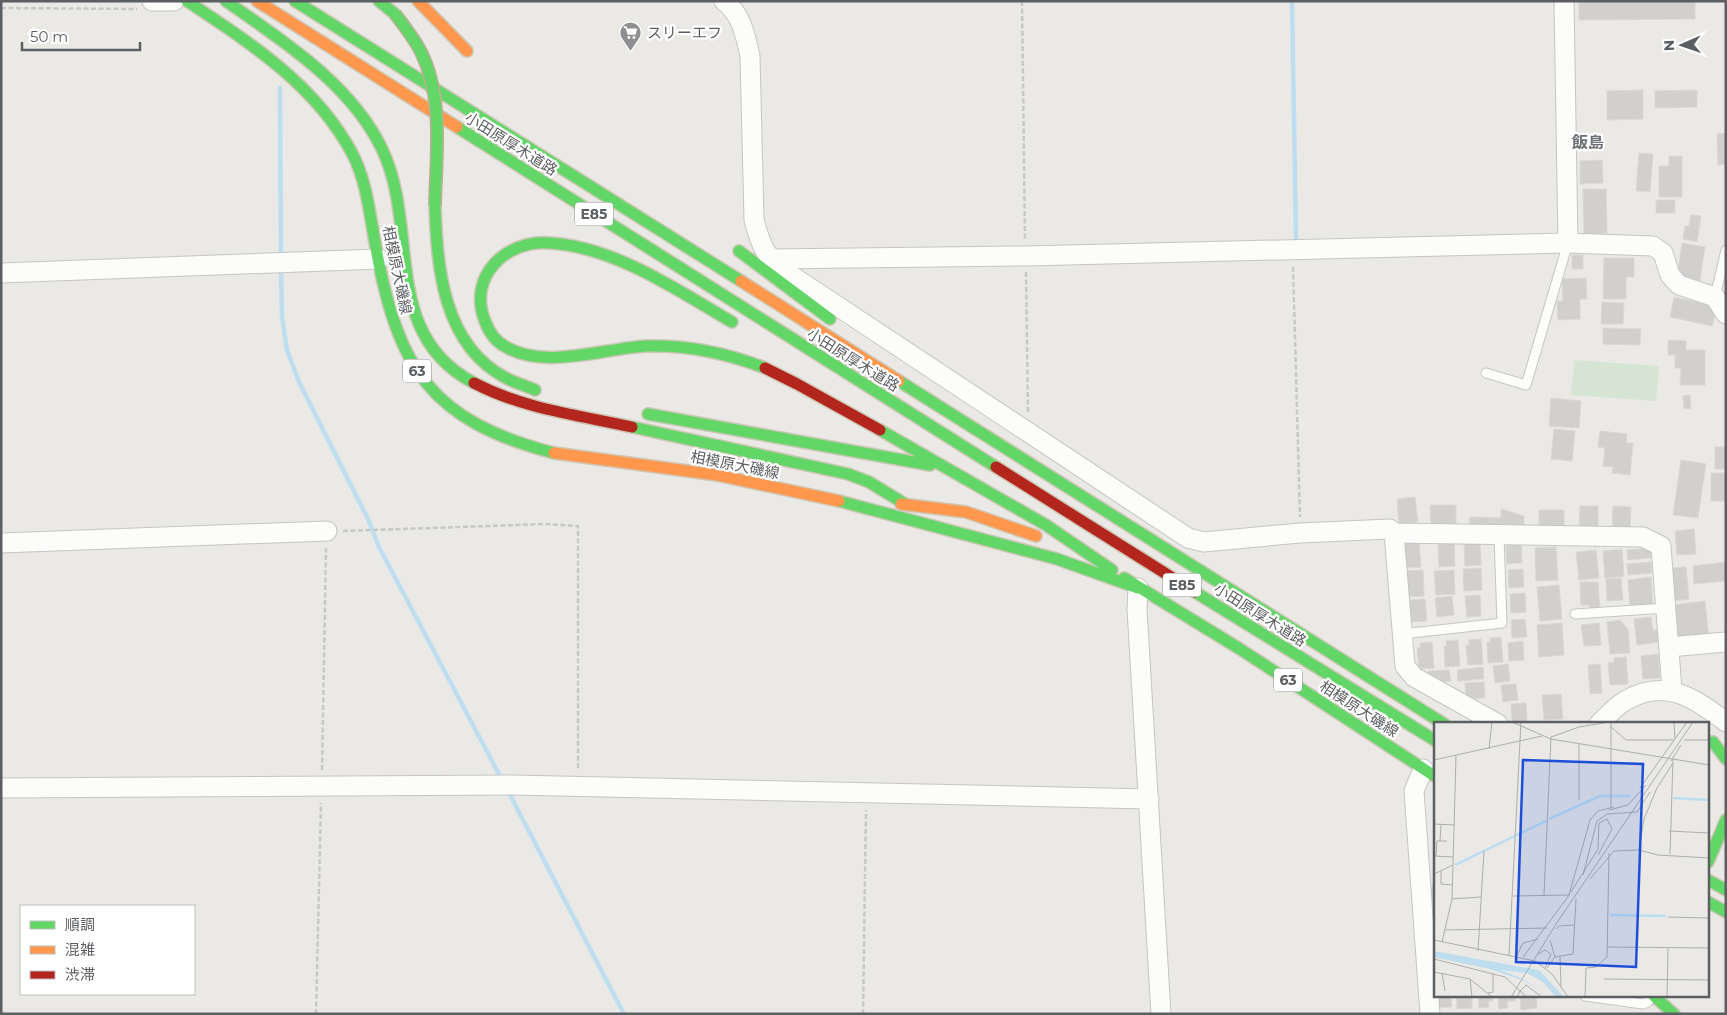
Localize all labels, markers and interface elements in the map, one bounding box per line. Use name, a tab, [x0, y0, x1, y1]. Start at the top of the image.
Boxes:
scale bar	[22, 20, 140, 52]
north arrow	[1657, 20, 1707, 70]
supermarket icon: スリーエフ	[619, 21, 643, 52]
place label: スリーエフ	[647, 23, 722, 42]
text: 50 m	[30, 27, 68, 46]
text: N	[1660, 39, 1678, 51]
street label: 小田原厚木道路	[462, 108, 561, 179]
district label: 飯島	[1571, 133, 1604, 152]
road number: E85	[575, 202, 613, 225]
street label: 相模原大磯線	[379, 224, 416, 316]
street label: 小田原厚木道路	[804, 324, 903, 395]
road number: 63	[403, 360, 431, 382]
street label: 相模原大磯線	[689, 447, 781, 482]
road number: E85	[1163, 574, 1201, 596]
street label: 小田原厚木道路	[1211, 579, 1310, 650]
road number: 63	[1274, 668, 1302, 692]
street label: 相模原大磯線	[1316, 676, 1402, 741]
inset map	[1434, 722, 1710, 998]
legend	[20, 905, 195, 995]
text: 順調	[65, 915, 95, 934]
text: 混雑	[65, 940, 95, 959]
text: 渋滞	[65, 965, 95, 984]

